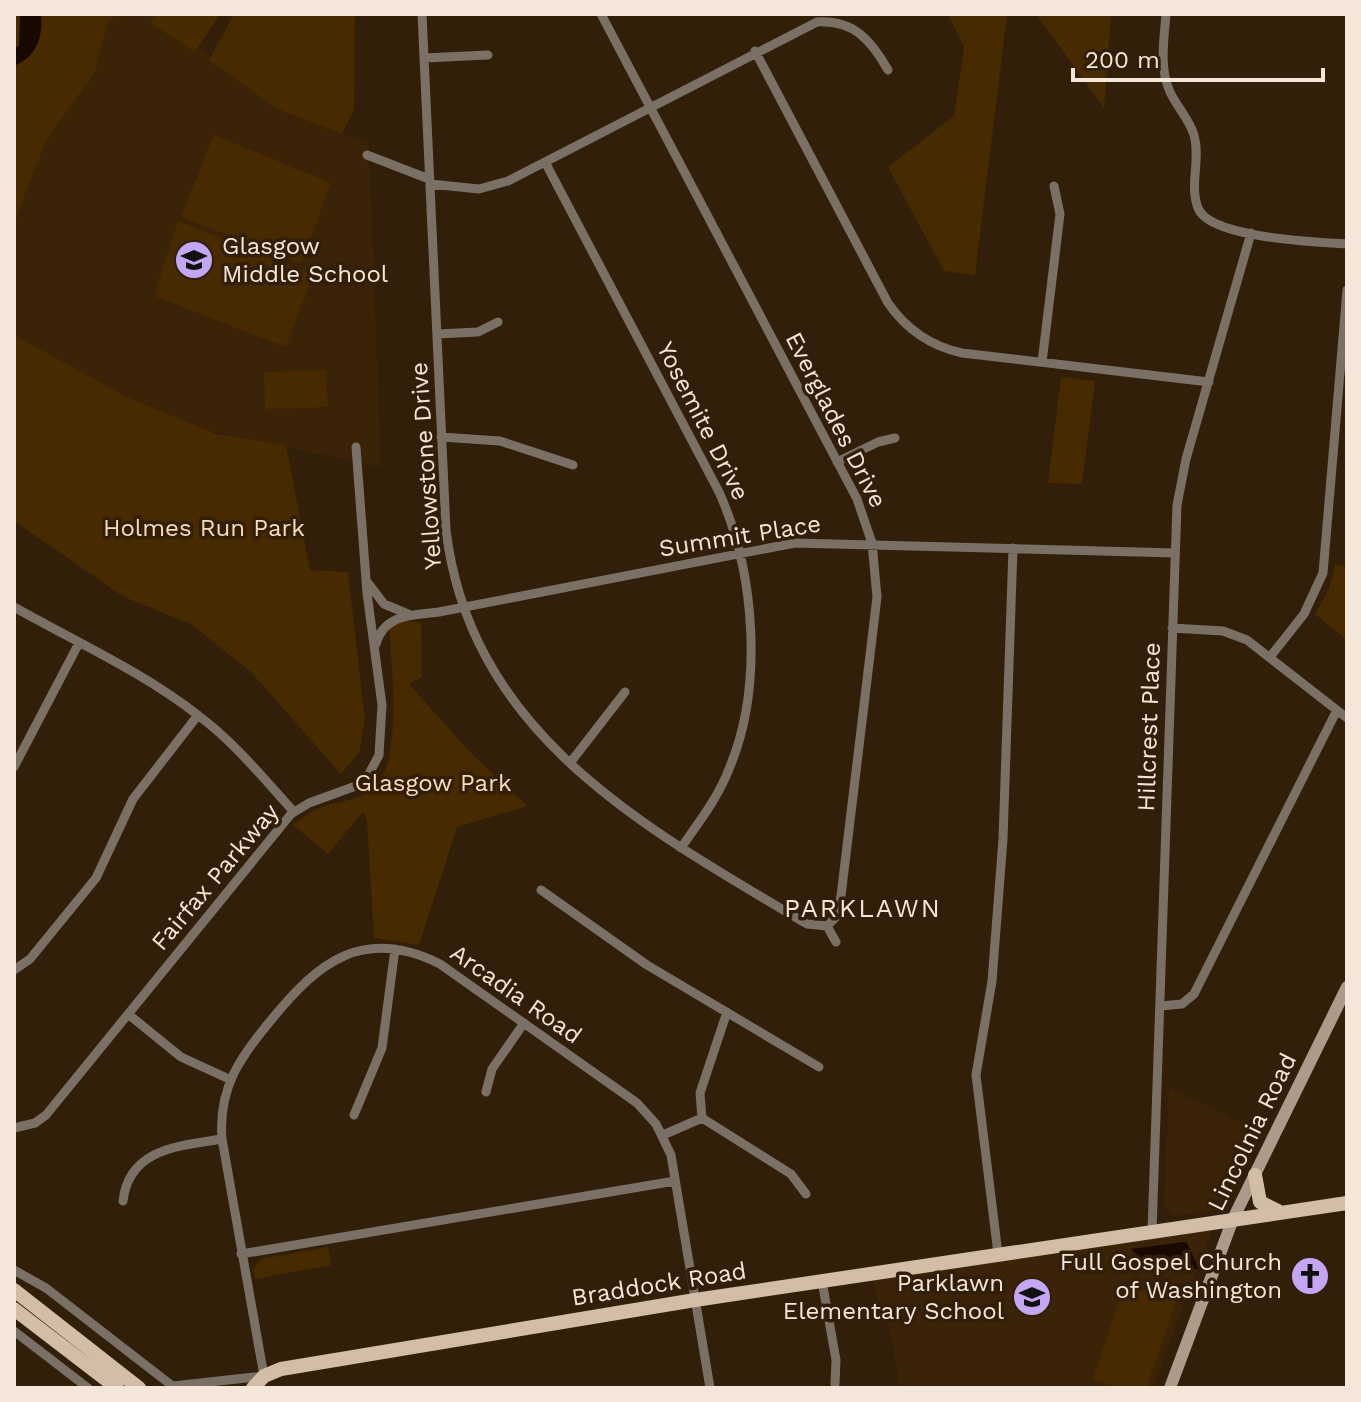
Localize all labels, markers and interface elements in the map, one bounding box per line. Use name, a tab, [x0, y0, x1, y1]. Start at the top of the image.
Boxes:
scale bar	[1073, 32, 1323, 82]
text: 200 m	[1085, 46, 1160, 74]
place label: Glasgow Middle School	[222, 232, 389, 288]
school or university icon: Glasgow Middle School	[173, 239, 215, 281]
street label: Everglades Drive	[780, 328, 892, 512]
street label: Yosemite Drive	[651, 337, 755, 505]
street label: Yellowstone Drive	[405, 361, 447, 571]
street label: Summit Place	[657, 509, 823, 563]
park label: Holmes Run Park	[103, 514, 305, 542]
street label: Hillcrest Place	[1132, 642, 1166, 812]
park label: Glasgow Park	[354, 769, 512, 797]
street label: Fairfax Parkway	[146, 798, 285, 956]
district label: PARKLAWN	[784, 893, 942, 923]
street label: Arcadia Road	[445, 939, 587, 1049]
street label: Lincolnia Road	[1202, 1049, 1302, 1215]
place label: Full Gospel Church of Washington	[1060, 1248, 1282, 1304]
church icon: Full Gospel Church of Washington	[1289, 1255, 1331, 1297]
street label: Braddock Road	[570, 1256, 748, 1312]
place label: Parklawn Elementary School	[783, 1269, 1005, 1325]
school or university icon: Parklawn Elementary School	[1011, 1276, 1053, 1318]

